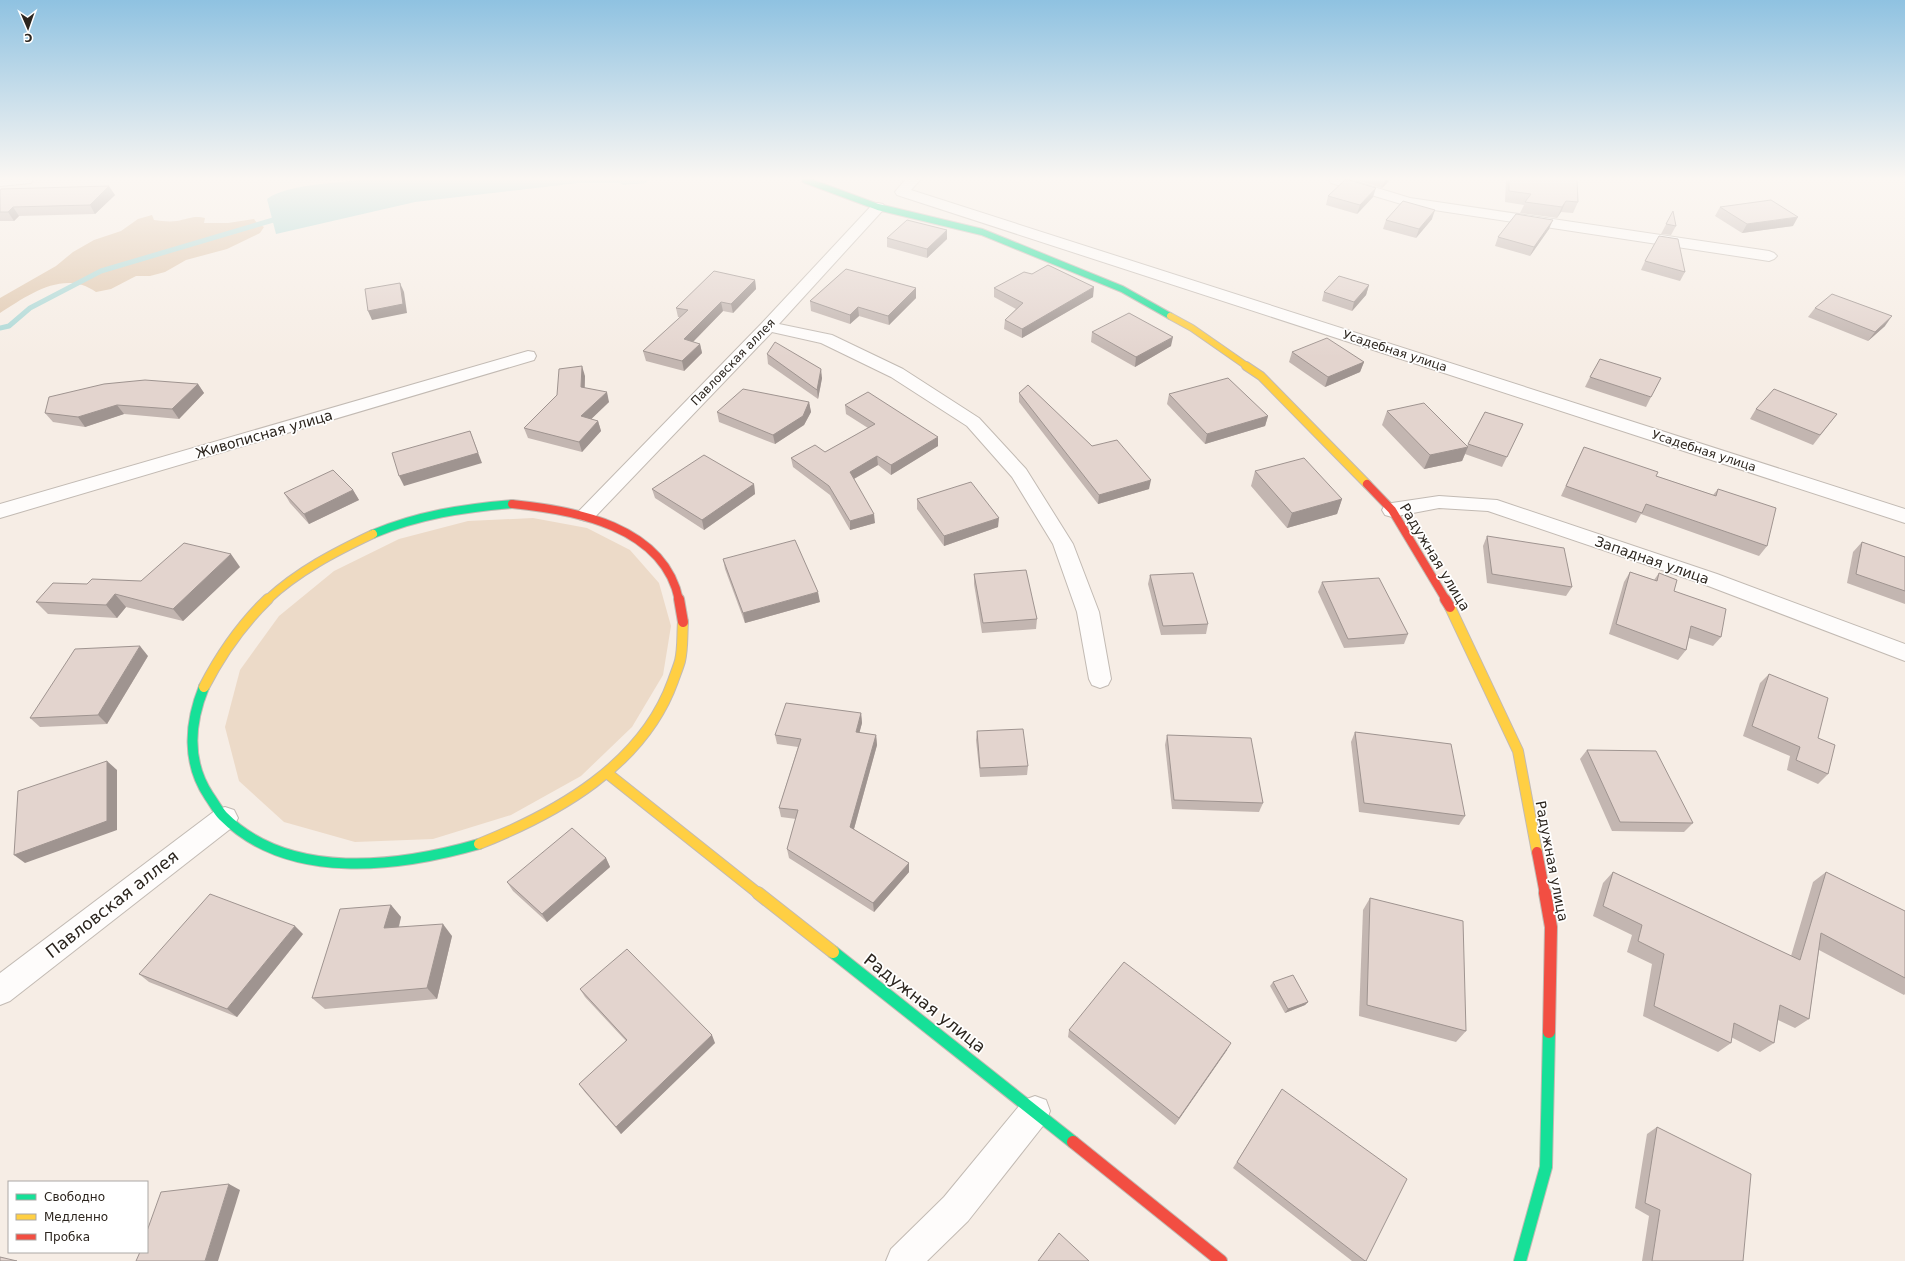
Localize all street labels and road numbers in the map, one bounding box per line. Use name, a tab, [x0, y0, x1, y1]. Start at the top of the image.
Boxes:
street label: Павловская аллея	[688, 316, 778, 408]
street label: Усадебная улица	[1341, 328, 1449, 374]
street label: Живописная улица	[194, 407, 334, 461]
street label: Усадебная улица	[1650, 428, 1758, 474]
street label: Радужная улица	[1397, 500, 1473, 614]
street label: Западная улица	[1593, 533, 1711, 587]
street label: Радужная улица	[1532, 799, 1572, 923]
street label: Павловская аллея	[42, 846, 182, 962]
street label: Радужная улица	[860, 949, 990, 1057]

